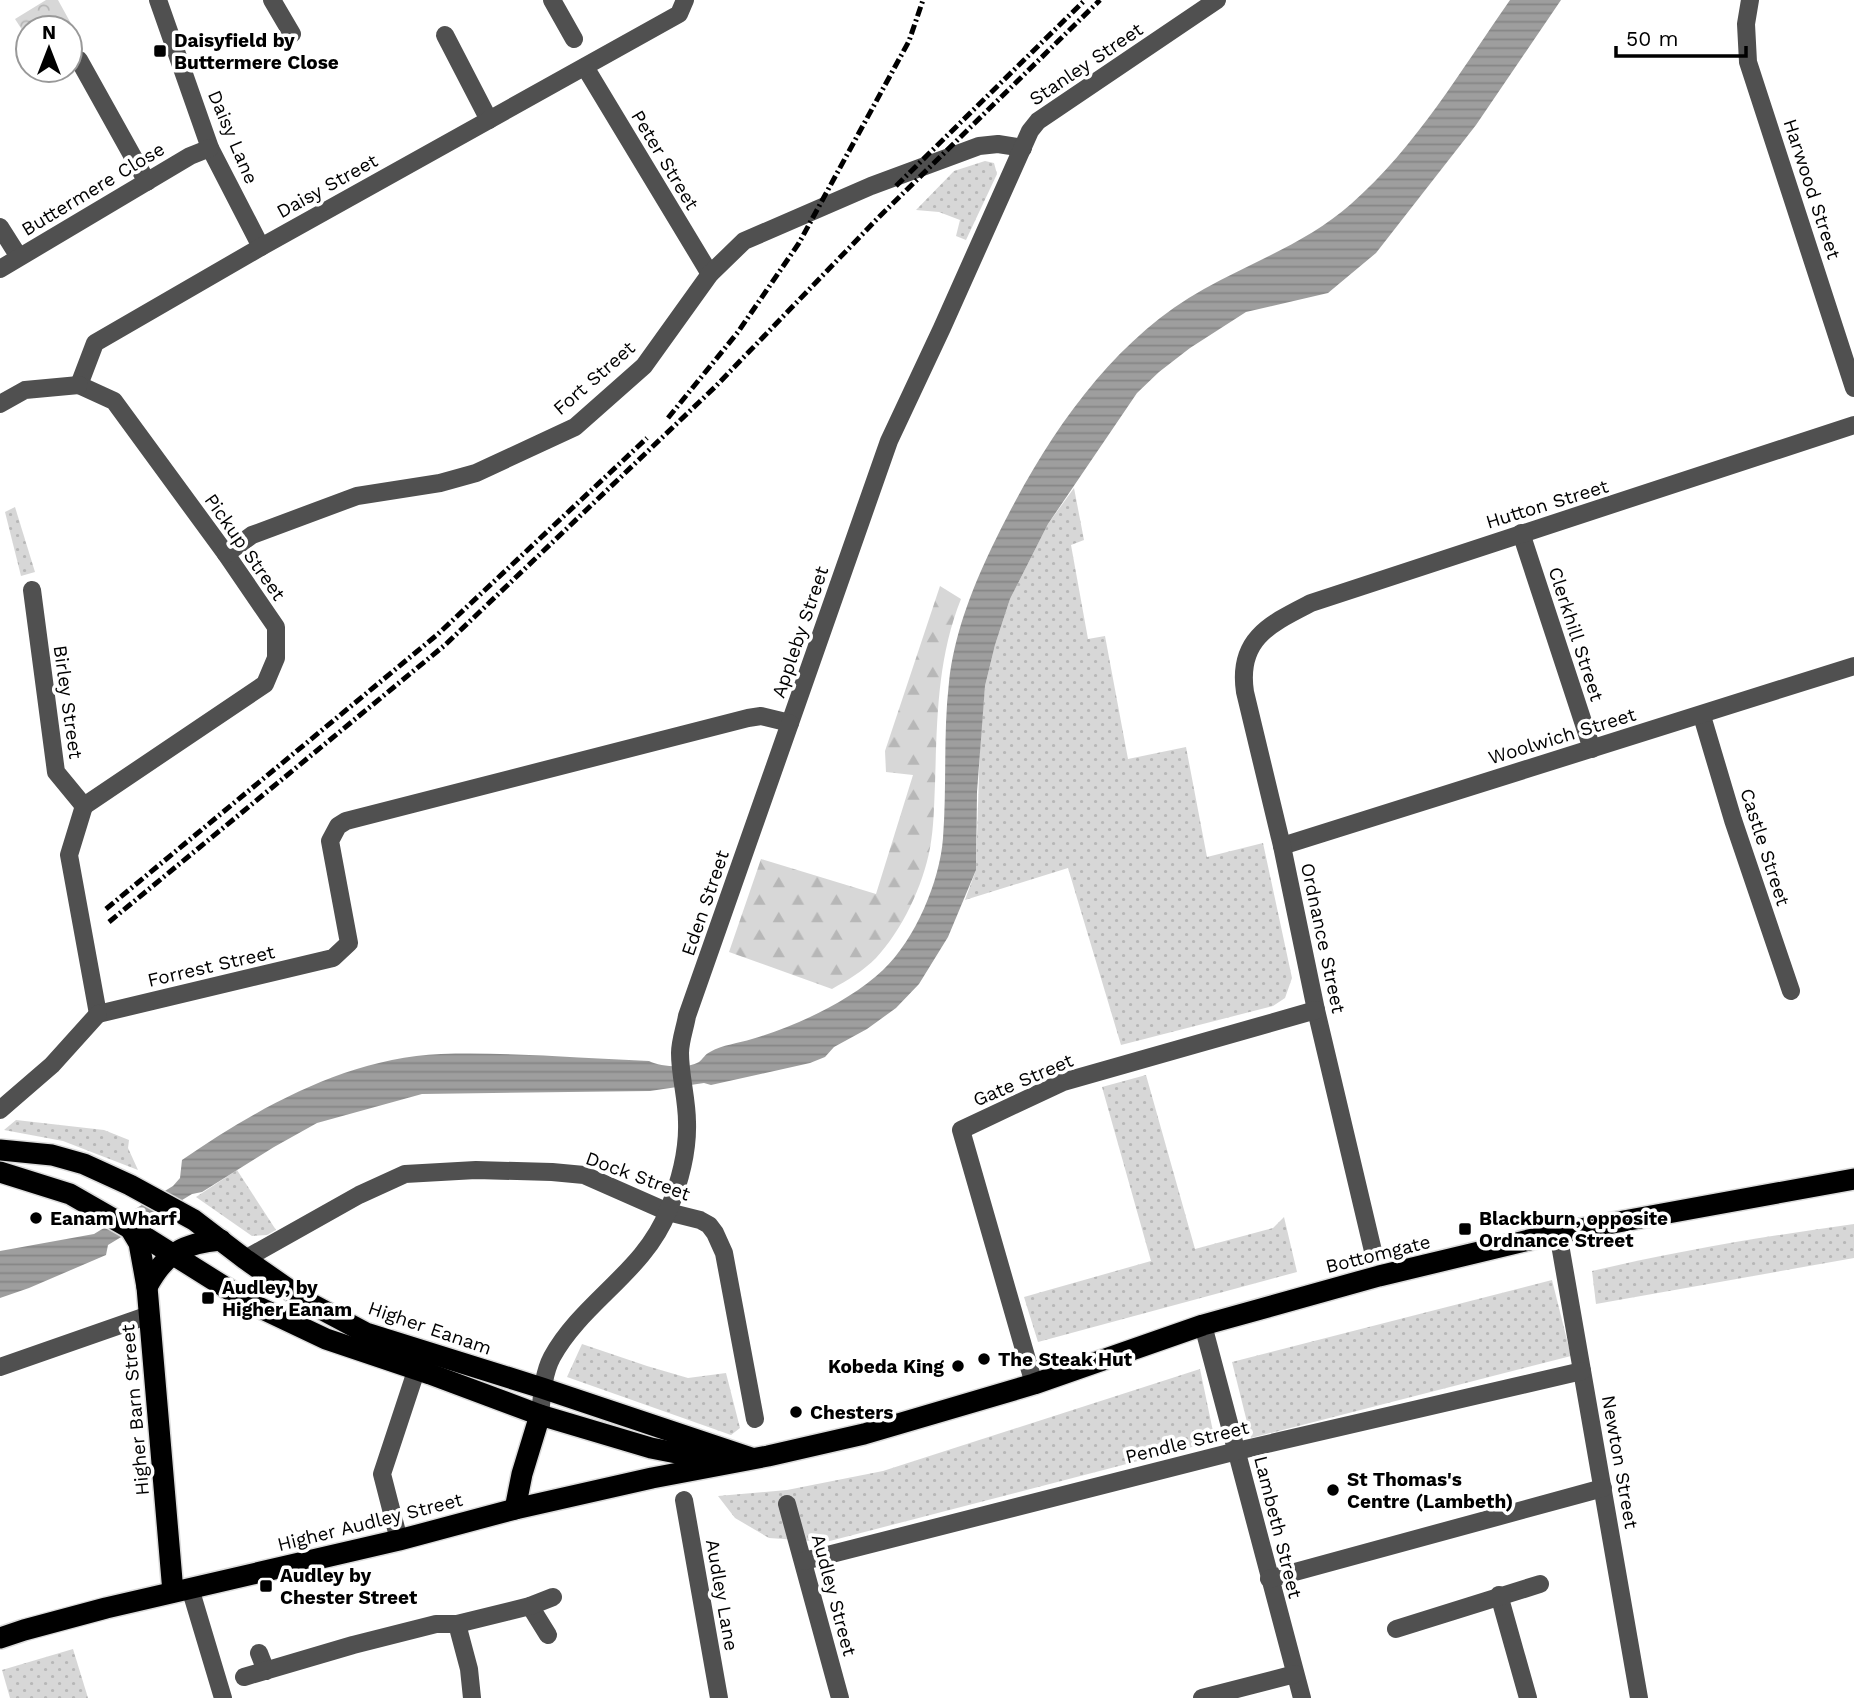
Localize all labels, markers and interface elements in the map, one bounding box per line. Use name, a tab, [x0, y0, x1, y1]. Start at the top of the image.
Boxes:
north arrow	[14, 14, 84, 84]
scale bar	[1616, 14, 1745, 58]
street label: Stanley Street	[1025, 18, 1147, 110]
text: N	[42, 21, 56, 44]
text: 50 m	[1626, 26, 1678, 51]
place label: Daisyfield by Buttermere Close	[174, 29, 339, 74]
marker: Daisyfield by Buttermere Close	[152, 43, 168, 59]
street label: Daisy Lane	[203, 87, 263, 187]
street label: Peter Street	[626, 106, 704, 214]
street label: Harwood Street	[1778, 116, 1846, 262]
street label: Buttermere Close	[17, 137, 169, 241]
street label: Daisy Street	[272, 149, 382, 223]
street label: Fort Street	[548, 336, 640, 420]
street label: Hutton Street	[1483, 474, 1611, 534]
street label: Pickup Street	[200, 489, 290, 605]
street label: Appleby Street	[767, 563, 833, 701]
street label: Clerkhill Street	[1543, 564, 1609, 704]
street label: Birley Street	[49, 644, 87, 760]
street label: Woolwich Street	[1486, 703, 1639, 769]
street label: Castle Street	[1735, 785, 1795, 909]
street label: Eden Street	[676, 847, 734, 959]
street label: Ordnance Street	[1296, 861, 1350, 1015]
street label: Forrest Street	[145, 940, 277, 992]
street label: Gate Street	[969, 1049, 1077, 1111]
street label: Dock Street	[582, 1146, 694, 1206]
place label: Eanam Wharf	[50, 1207, 177, 1230]
place label: Blackburn, opposite Ordnance Street	[1479, 1207, 1668, 1252]
marker: Eanam Wharf	[28, 1210, 44, 1226]
marker: Blackburn, opposite Ordnance Street	[1457, 1221, 1473, 1237]
street label: Bottomgate	[1323, 1230, 1433, 1278]
place label: Audley, by Higher Eanam	[222, 1276, 352, 1321]
marker: Audley, by Higher Eanam	[200, 1290, 216, 1306]
street label: Higher Eanam	[365, 1296, 495, 1360]
street label: Higher Barn Street	[116, 1323, 154, 1497]
place label: The Steak Hut	[998, 1348, 1133, 1371]
marker: The Steak Hut	[976, 1351, 992, 1367]
place label: Kobeda King	[828, 1355, 944, 1378]
marker: Kobeda King	[950, 1358, 966, 1374]
street label: Newton Street	[1597, 1393, 1643, 1531]
place label: Chesters	[810, 1401, 893, 1424]
marker: Chesters	[788, 1404, 804, 1420]
street label: Pendle Street	[1123, 1416, 1251, 1468]
street label: Lambeth Street	[1249, 1453, 1307, 1601]
place label: St Thomas's Centre (Lambeth)	[1347, 1468, 1513, 1513]
marker: St Thomas's Centre (Lambeth)	[1325, 1482, 1341, 1498]
street label: Higher Audley Street	[275, 1488, 465, 1556]
street label: Audley Street	[807, 1531, 861, 1659]
street label: Audley Lane	[701, 1537, 743, 1653]
place label: Audley by Chester Street	[280, 1564, 418, 1609]
marker: Audley by Chester Street	[258, 1578, 274, 1594]

